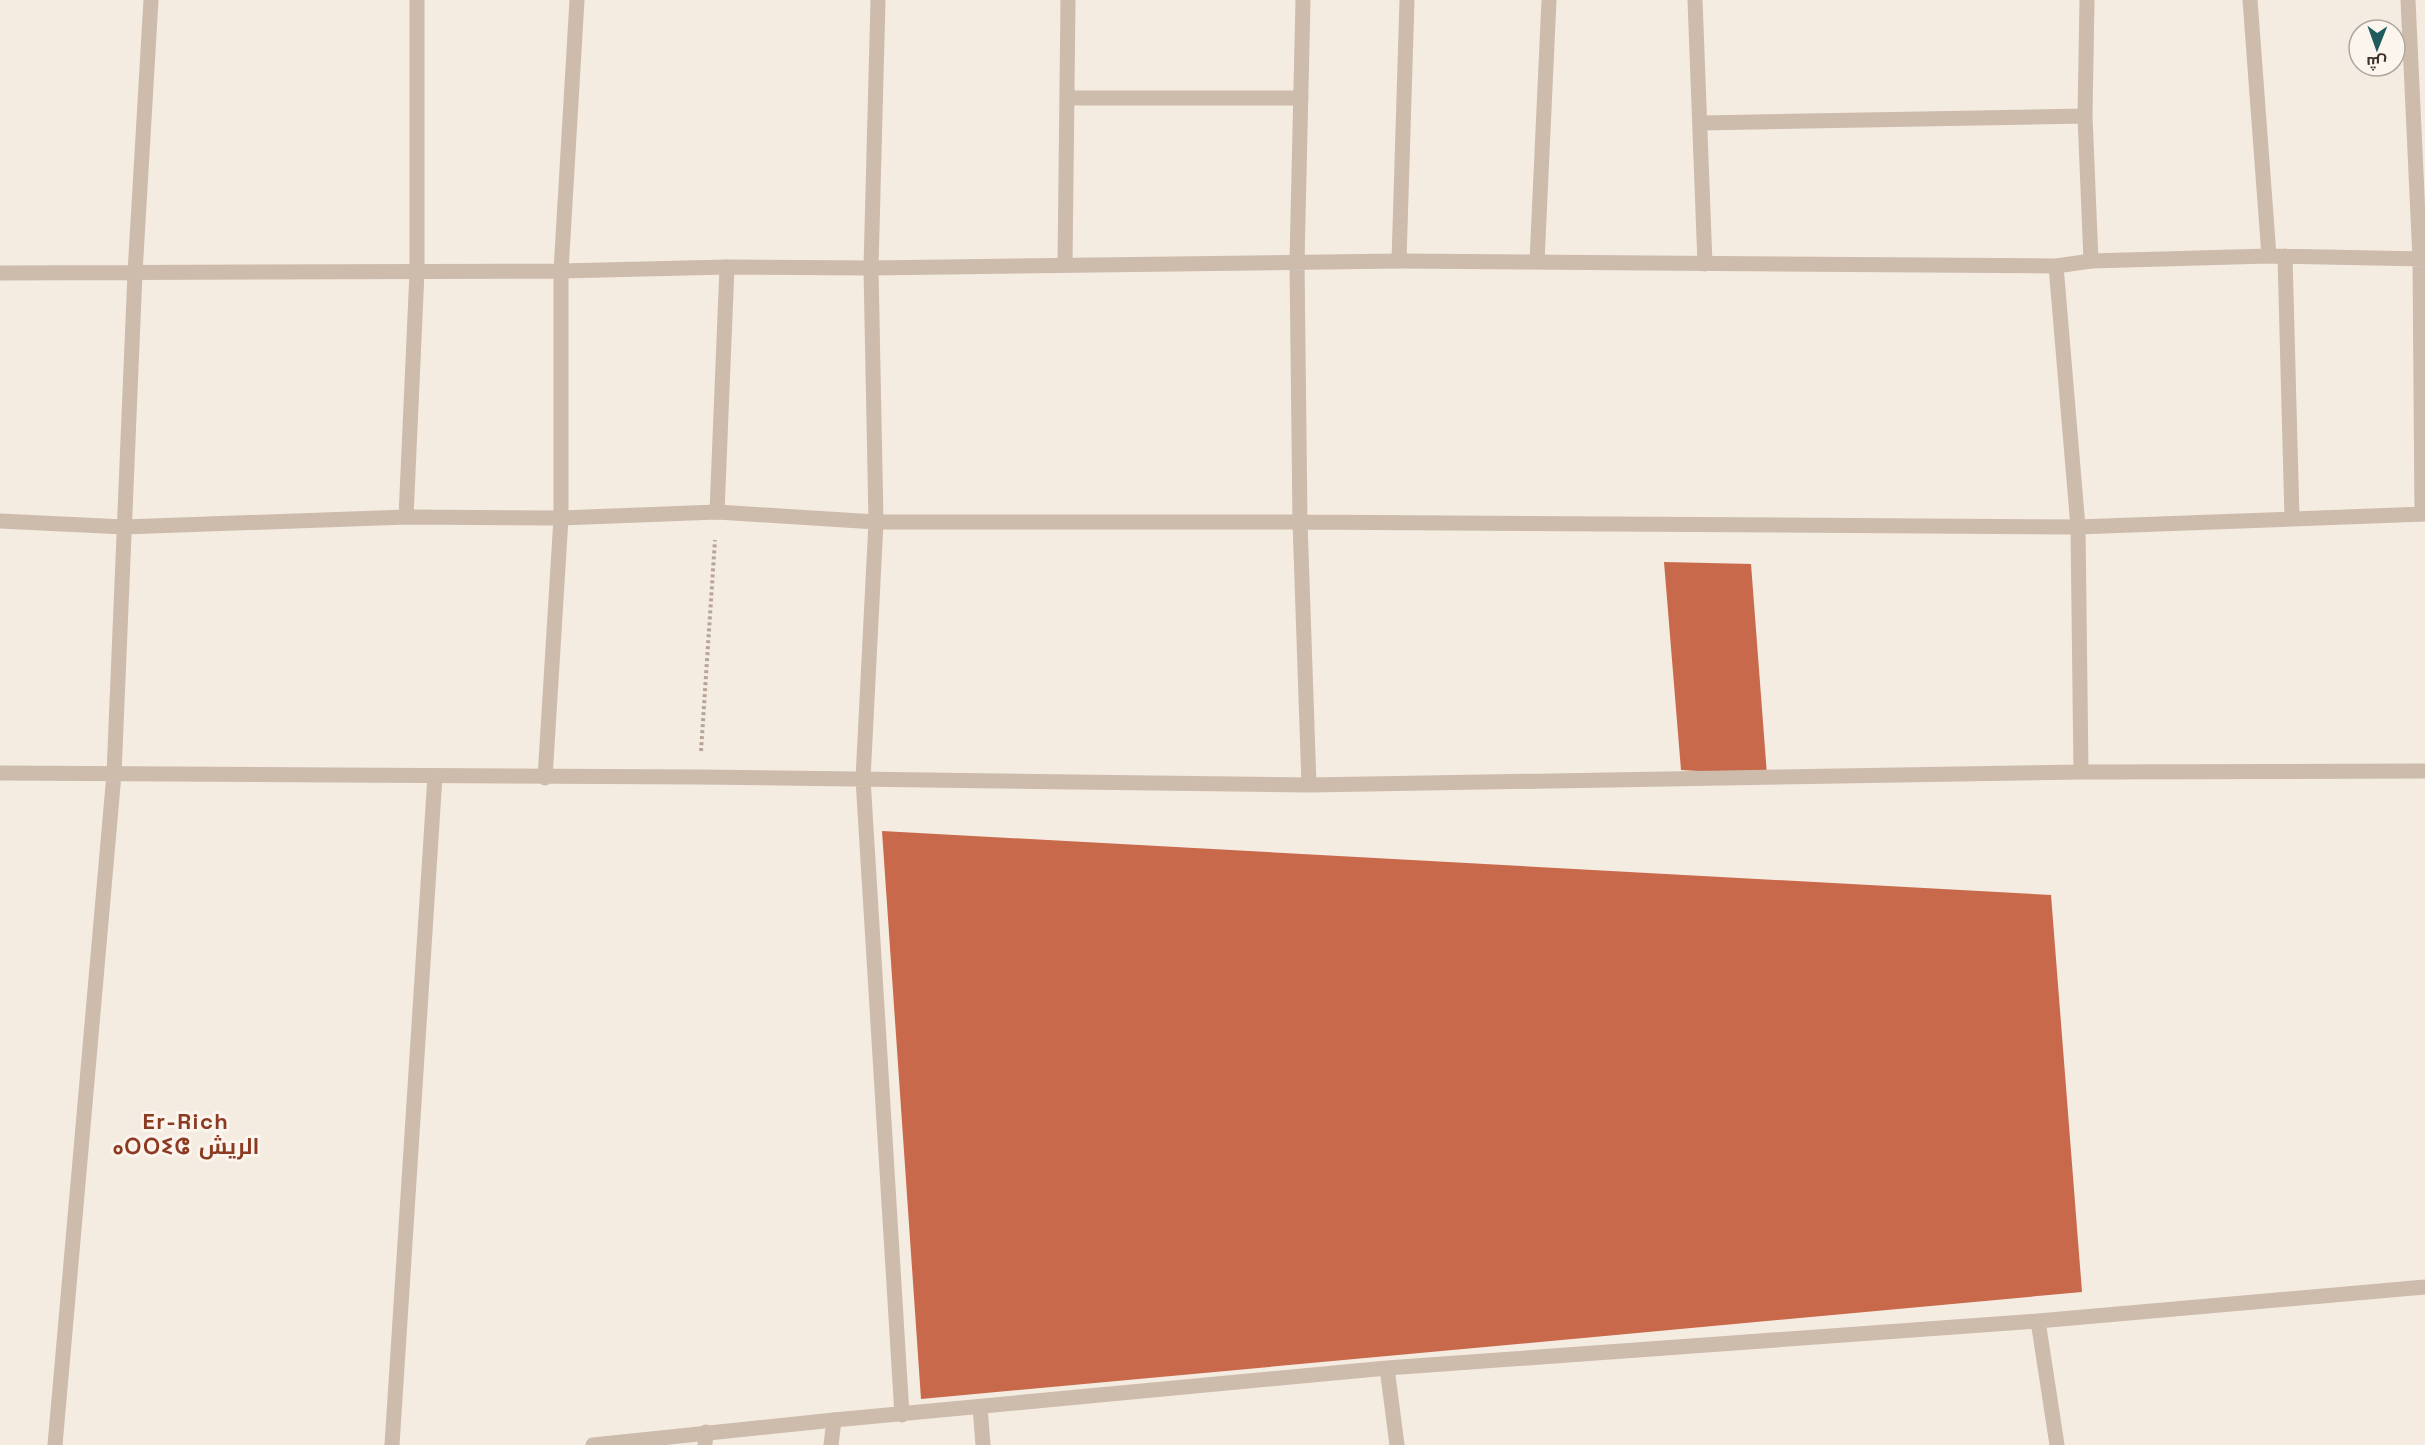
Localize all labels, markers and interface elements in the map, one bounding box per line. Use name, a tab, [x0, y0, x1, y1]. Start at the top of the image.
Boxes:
north arrow	[2347, 18, 2407, 78]
text: ش	[2366, 52, 2387, 73]
district label: Er-Rich ⴰⵔⵔⵉⵛ الريش	[113, 1107, 259, 1160]

